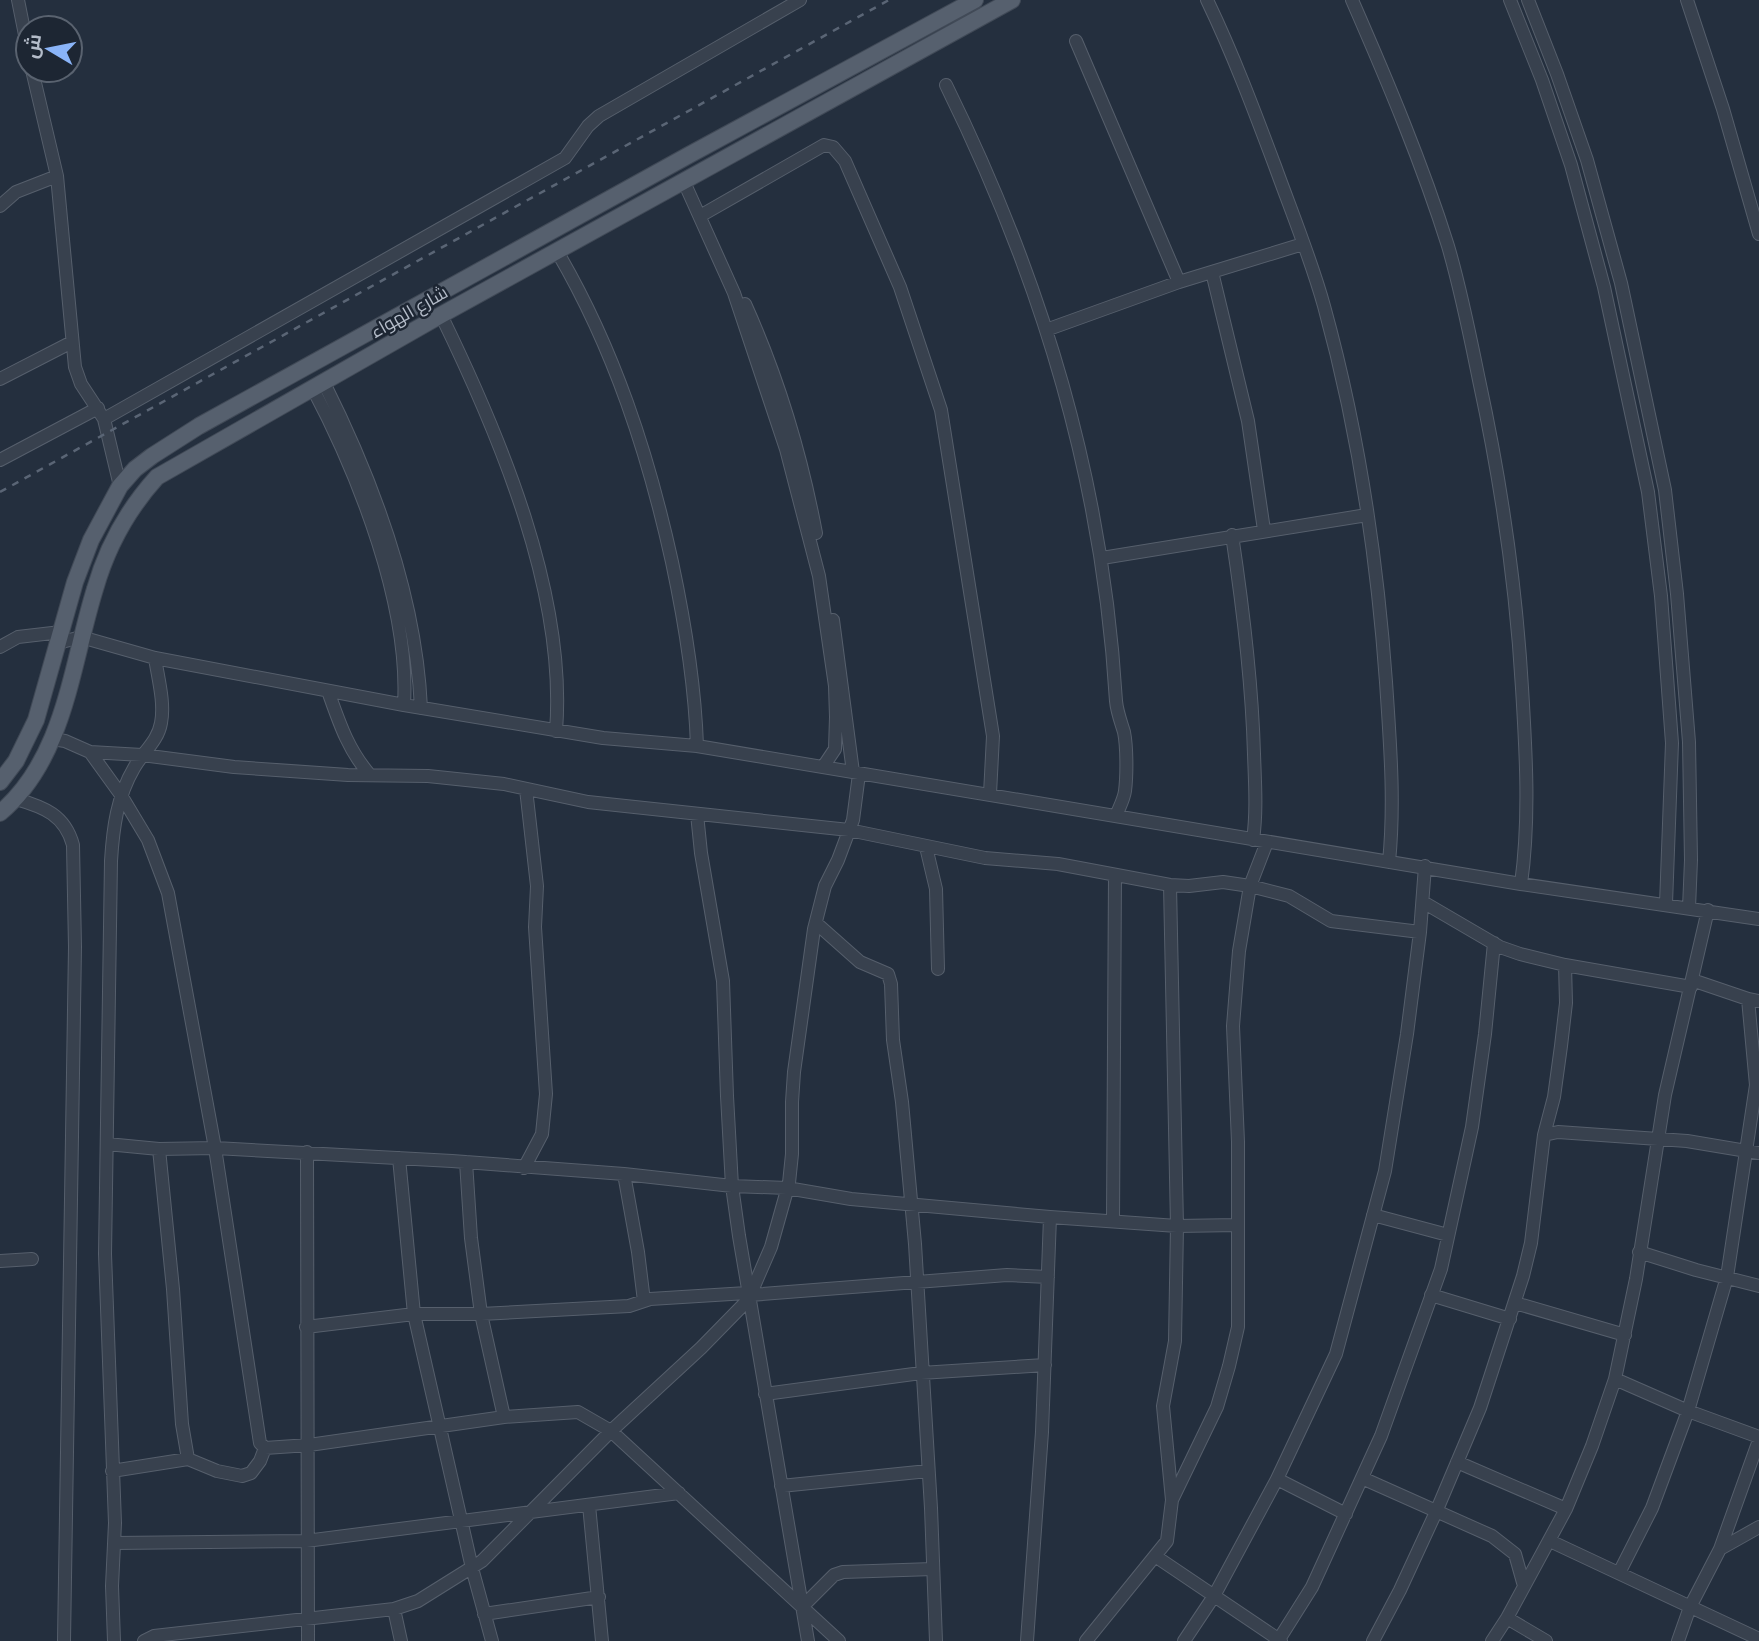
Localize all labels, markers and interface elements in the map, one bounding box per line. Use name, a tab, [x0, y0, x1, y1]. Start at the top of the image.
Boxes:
north arrow	[14, 14, 84, 84]
text: ش	[17, 32, 47, 60]
street label: شارع الهواء	[365, 279, 452, 344]

